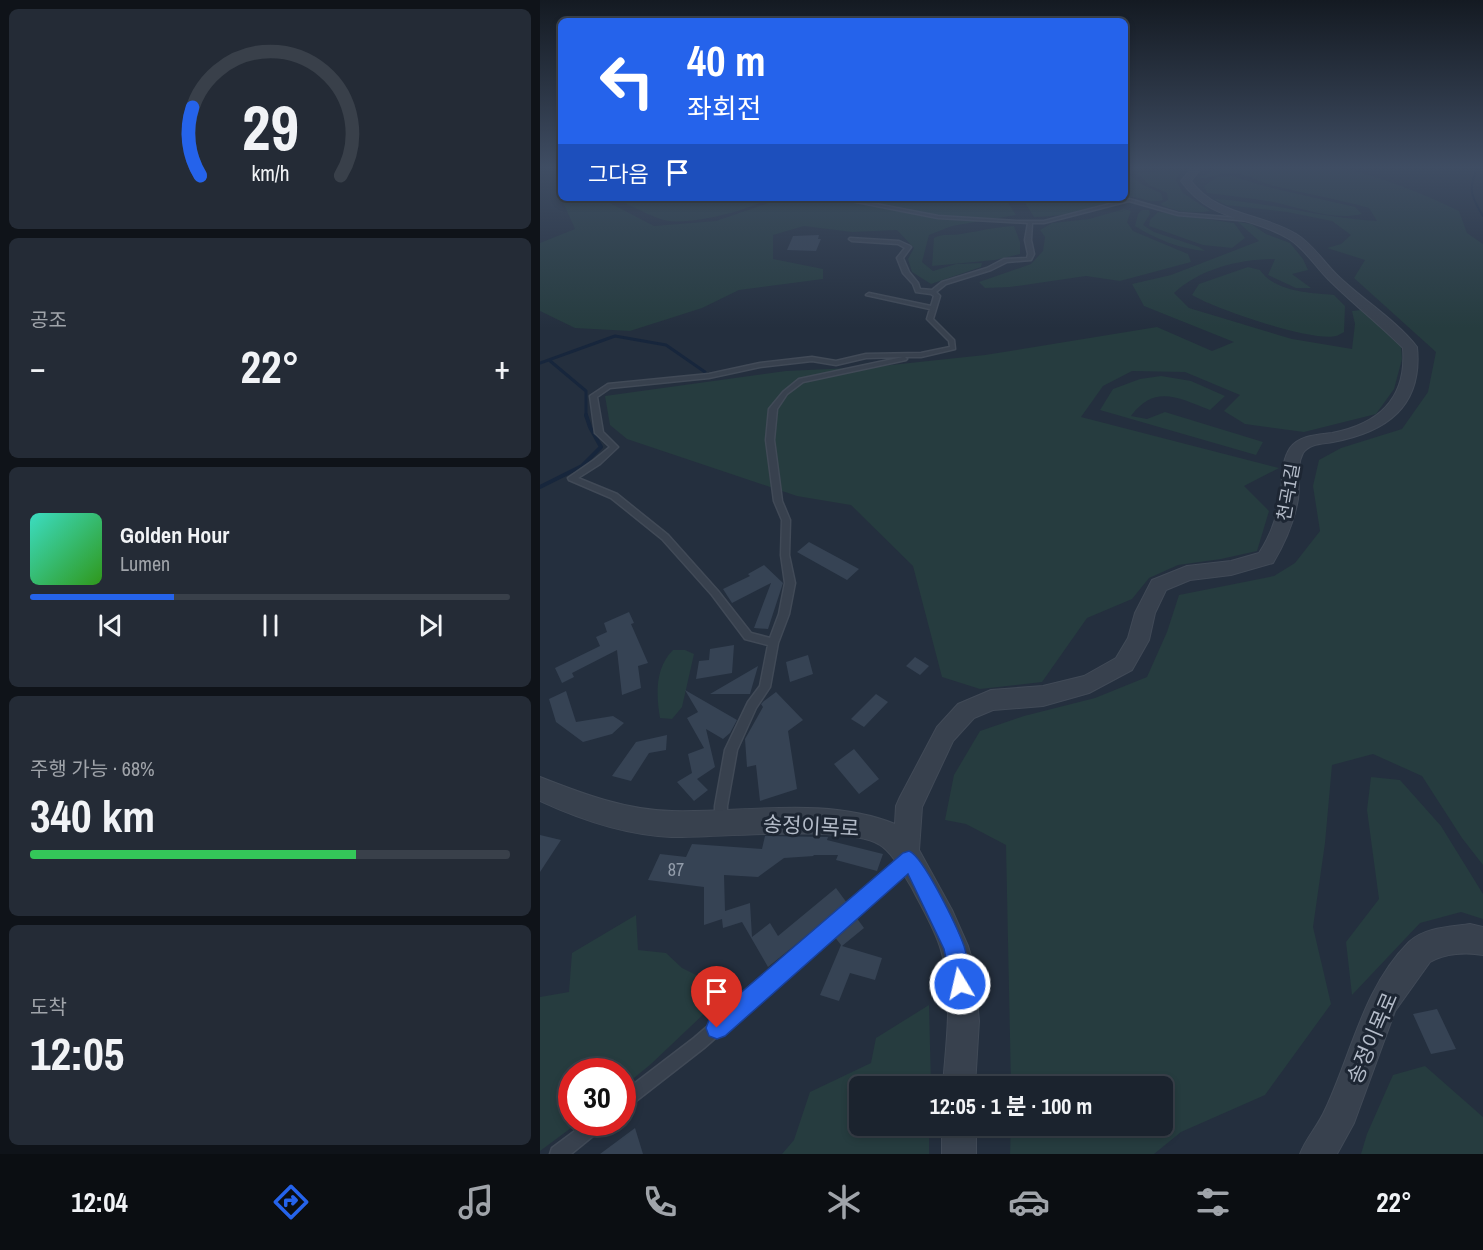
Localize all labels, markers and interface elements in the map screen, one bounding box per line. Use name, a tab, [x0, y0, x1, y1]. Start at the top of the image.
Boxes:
text: 40 m	[687, 33, 766, 89]
icon: left	[588, 42, 666, 120]
text: 29	[242, 85, 298, 169]
text: 좌회전	[687, 90, 762, 126]
icon: arrive	[661, 156, 694, 189]
text: km/h	[251, 159, 289, 188]
text: 그다음	[588, 159, 649, 189]
text: 공조	[30, 306, 67, 333]
text: 22°	[240, 336, 300, 397]
text: −	[30, 345, 46, 389]
text: +	[494, 345, 510, 389]
street label: 천곡1길	[1271, 461, 1305, 523]
text: Golden Hour	[120, 520, 229, 550]
text: Lumen	[120, 550, 170, 577]
icon: previous	[94, 609, 127, 642]
icon: pause	[254, 609, 287, 642]
icon: next	[414, 609, 447, 642]
text: 주행 가능 · 68%	[30, 755, 155, 782]
text: 340 km	[30, 785, 155, 846]
street label: 송정이목로	[762, 809, 860, 843]
house number: 87	[668, 857, 684, 882]
position arrow	[928, 952, 992, 1016]
pin	[691, 966, 742, 1028]
icon: arrive	[700, 975, 733, 1008]
street label: 송정이목로	[1340, 988, 1404, 1088]
text: 도착	[30, 993, 67, 1020]
text: 12:05	[30, 1023, 124, 1084]
speed limit sign: 30	[558, 1058, 636, 1136]
text: 12:05 · 1 분 · 100 m	[930, 1091, 1092, 1121]
icon: directions	[270, 1181, 312, 1223]
icon: music	[455, 1181, 497, 1223]
icon: phone	[639, 1181, 681, 1223]
icon: climate	[823, 1181, 865, 1223]
icon: car	[1008, 1181, 1050, 1223]
icon: filters	[1192, 1181, 1234, 1223]
text: 12:04	[71, 1184, 128, 1220]
text: 22°	[1376, 1184, 1412, 1220]

